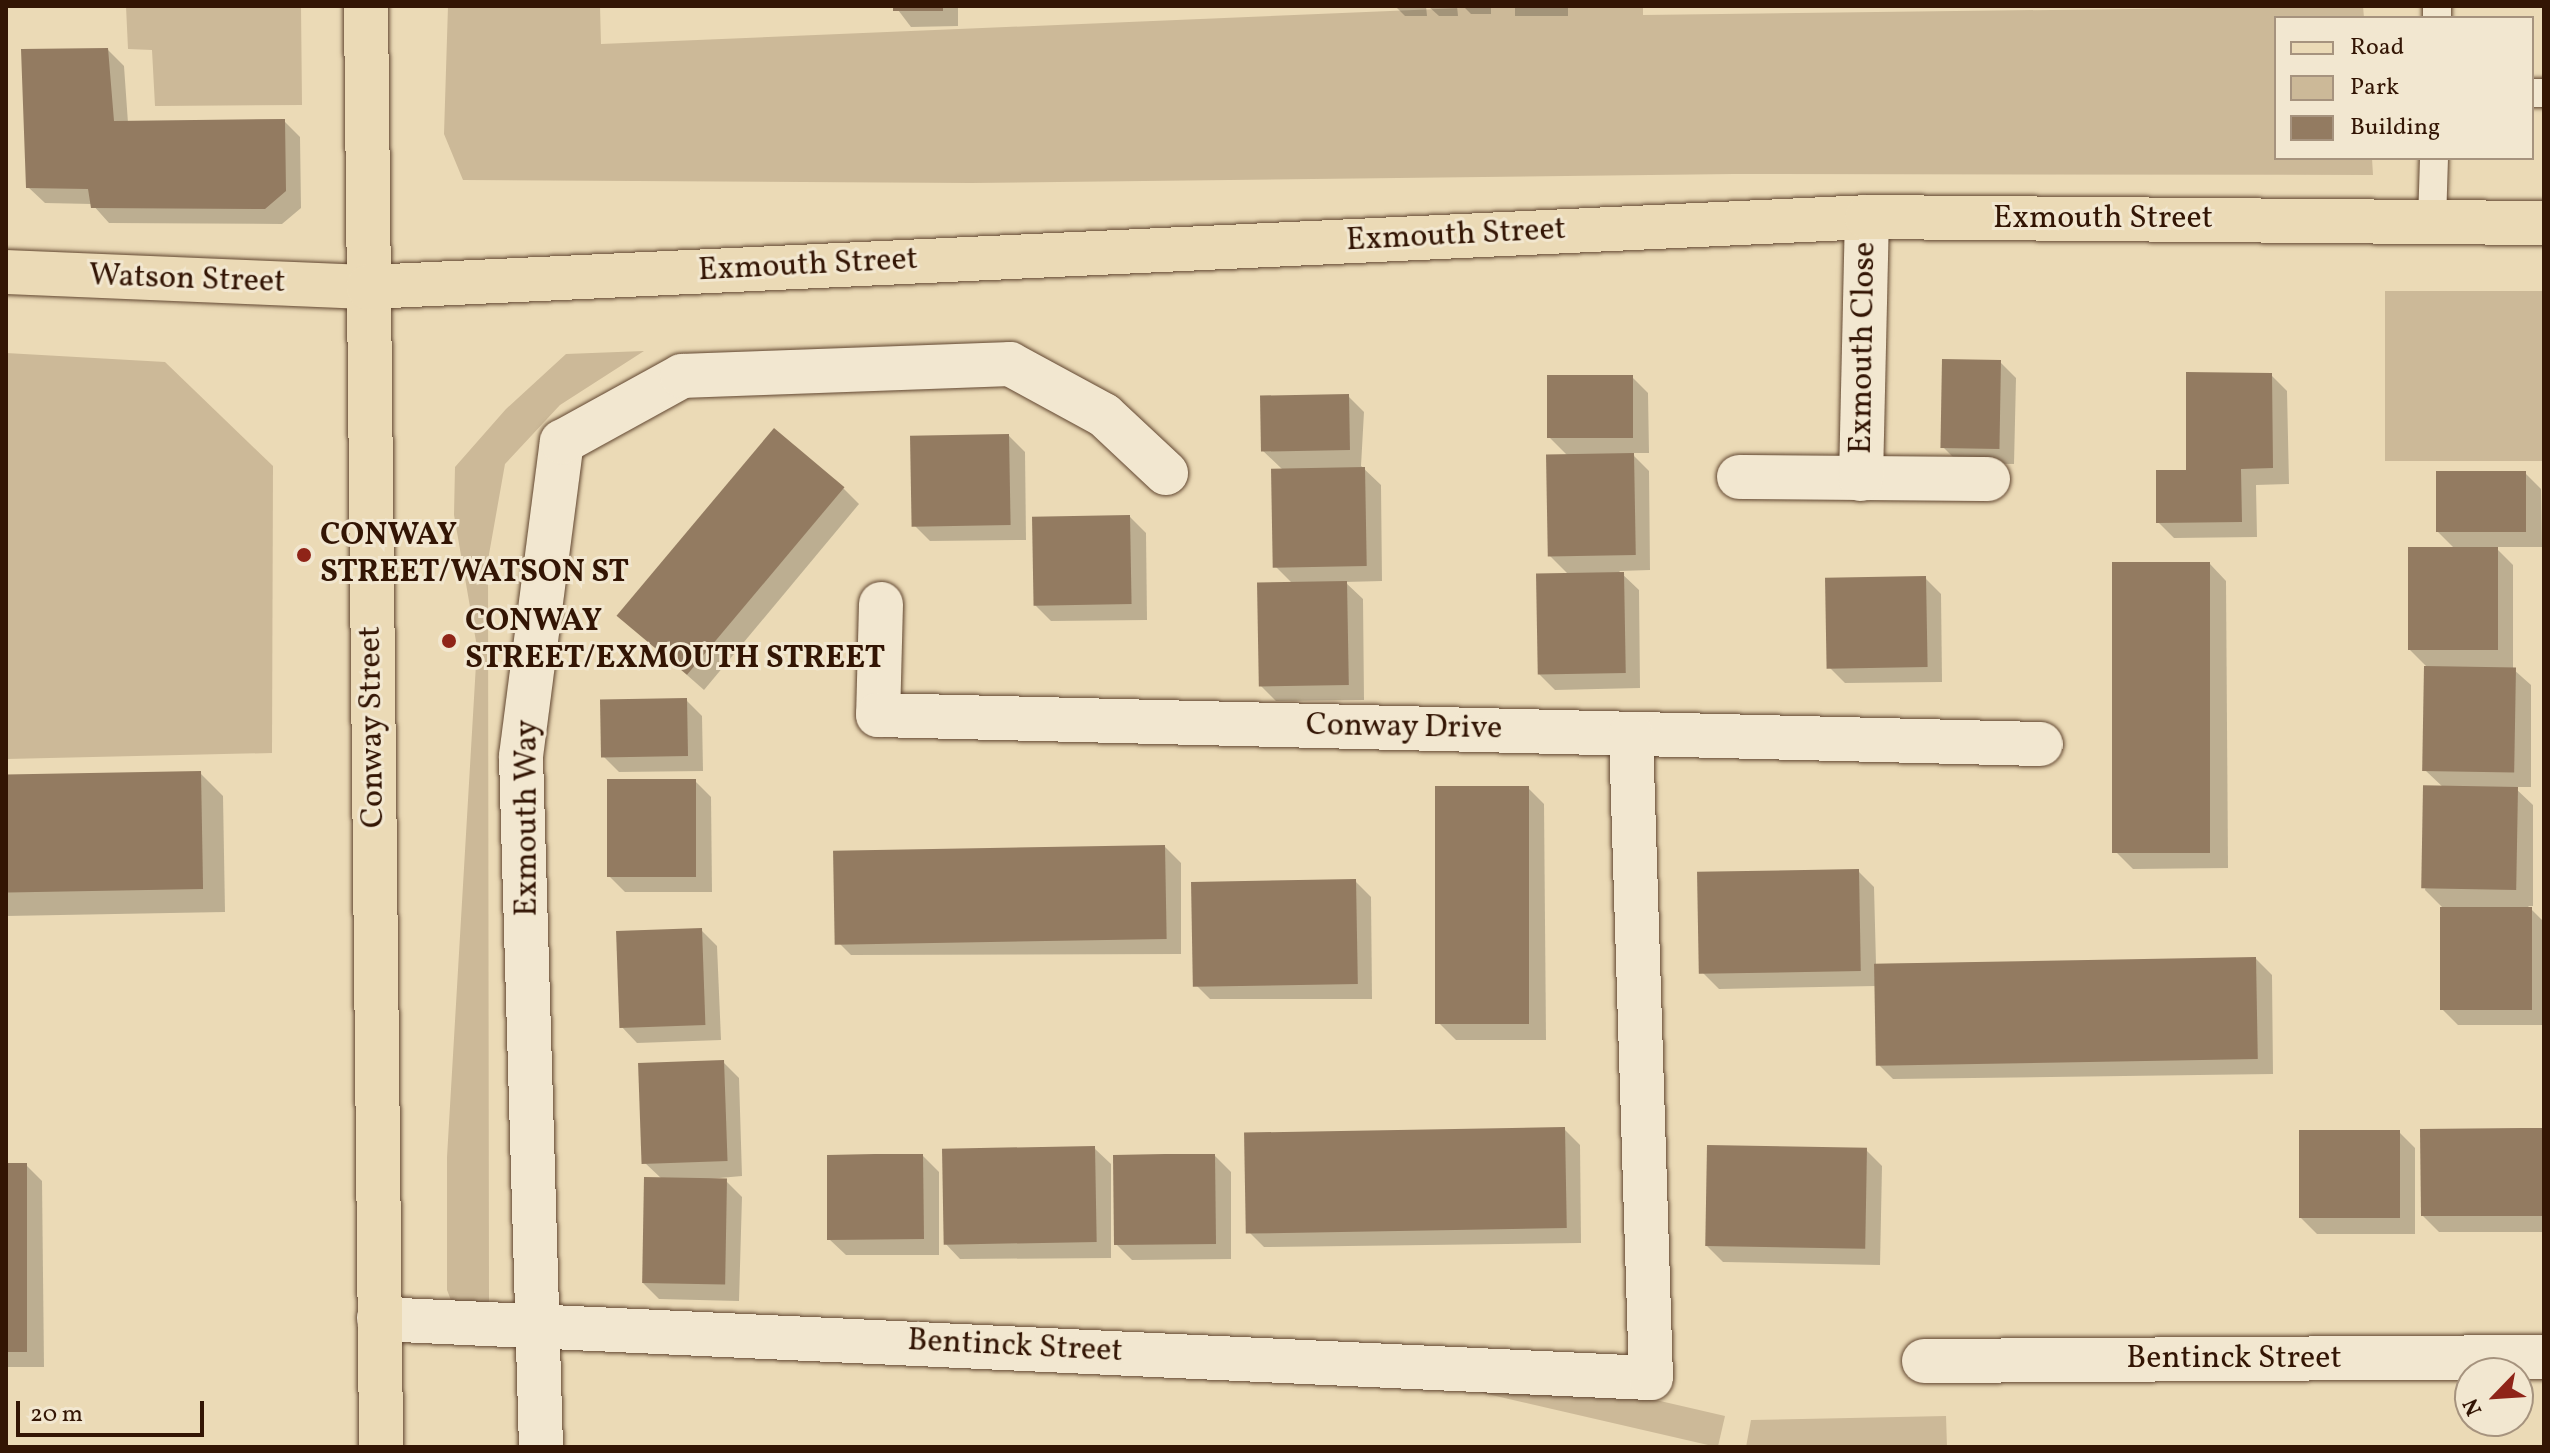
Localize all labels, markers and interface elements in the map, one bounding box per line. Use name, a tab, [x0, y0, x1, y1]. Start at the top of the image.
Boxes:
legend	[2274, 16, 2534, 160]
text: Road	[2350, 31, 2404, 65]
text: Park	[2350, 71, 2399, 105]
text: Building	[2350, 111, 2440, 145]
street label: Exmouth Street	[1993, 200, 2213, 238]
street label: Exmouth Street	[1345, 211, 1567, 261]
street label: Exmouth Street	[697, 241, 919, 291]
street label: Exmouth Close	[1843, 242, 1885, 454]
street label: Watson Street	[88, 257, 286, 303]
place label: CONWAY STREET/WATSON ST	[320, 518, 629, 593]
marker: CONWAY STREET/WATSON ST	[295, 546, 313, 564]
place label: CONWAY STREET/EXMOUTH STREET	[465, 604, 885, 679]
street label: Conway Street	[352, 625, 394, 829]
marker: CONWAY STREET/EXMOUTH STREET	[440, 632, 458, 650]
street label: Conway Drive	[1305, 707, 1503, 749]
street label: Exmouth Way	[509, 719, 547, 917]
street label: Bentinck Street	[906, 1322, 1124, 1372]
street label: Bentinck Street	[2126, 1340, 2342, 1378]
north arrow	[2454, 1357, 2534, 1437]
scale bar	[20, 1385, 208, 1435]
text: N	[2456, 1393, 2491, 1420]
text: 20 m	[30, 1398, 83, 1432]

